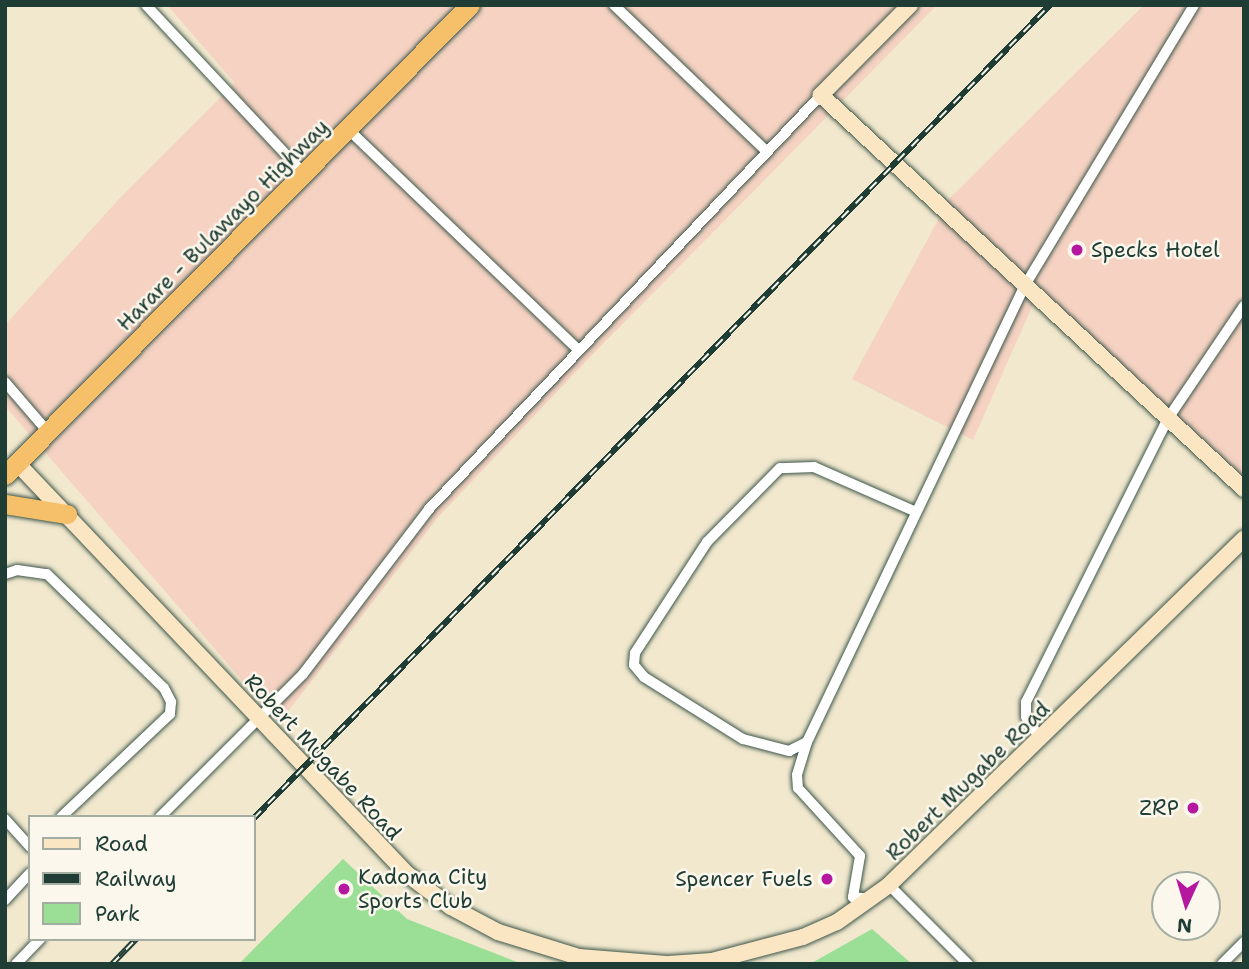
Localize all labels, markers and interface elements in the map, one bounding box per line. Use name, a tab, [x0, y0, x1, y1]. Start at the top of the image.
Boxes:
street label: Harare - Bulawayo Highway	[112, 114, 334, 336]
place label: Specks Hotel	[1091, 237, 1220, 263]
marker: Specks Hotel	[1069, 242, 1085, 258]
street label: Robert Mugabe Road	[239, 669, 407, 845]
street label: Robert Mugabe Road	[881, 696, 1055, 866]
place label: ZRP	[1139, 795, 1179, 821]
marker: ZRP	[1185, 800, 1201, 816]
legend	[28, 815, 256, 941]
text: Road	[95, 830, 148, 858]
place label: Kadoma City Sports Club	[358, 864, 487, 914]
text: Railway	[95, 865, 177, 893]
place label: Spencer Fuels	[675, 866, 813, 892]
marker: Spencer Fuels	[819, 871, 835, 887]
north arrow	[1151, 871, 1221, 941]
marker: Kadoma City Sports Club	[336, 881, 352, 897]
text: Park	[95, 900, 140, 928]
text: N	[1176, 912, 1193, 938]

